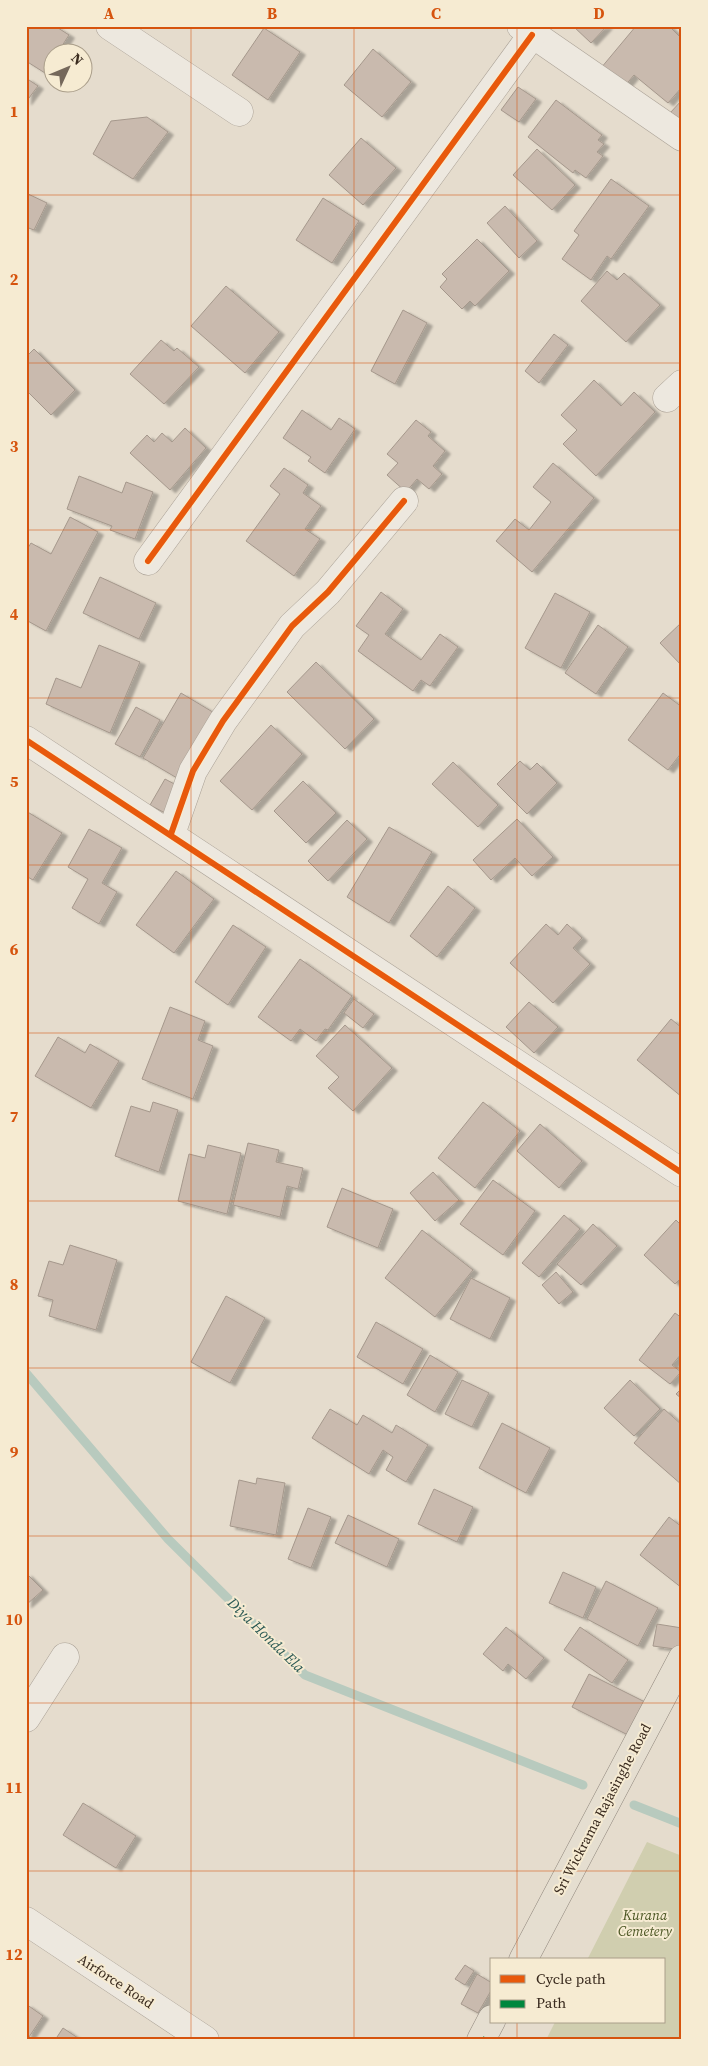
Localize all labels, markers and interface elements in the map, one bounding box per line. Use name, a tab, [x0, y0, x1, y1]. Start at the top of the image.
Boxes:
text: A	[104, 2, 115, 24]
text: B	[267, 2, 278, 24]
text: C	[431, 2, 441, 24]
text: D	[593, 2, 605, 24]
north arrow	[42, 42, 92, 92]
text: N	[67, 48, 88, 70]
text: 1	[10, 100, 18, 122]
text: 2	[10, 268, 19, 290]
text: 3	[10, 435, 19, 457]
text: 4	[10, 603, 19, 625]
text: 5	[10, 770, 19, 792]
text: 6	[10, 938, 19, 960]
text: 7	[10, 1105, 19, 1127]
text: 8	[10, 1273, 18, 1295]
text: 9	[10, 1441, 19, 1463]
water label: Diya Honda Ela	[222, 1592, 310, 1677]
text: 10	[5, 1608, 23, 1630]
street label: Sri Wickrama Rajasinghe Road	[548, 1720, 656, 1898]
text: 11	[5, 1776, 23, 1798]
park label: Kurana Cemetery	[618, 1905, 672, 1941]
text: 12	[5, 1943, 23, 1965]
street label: Airforce Road	[74, 1949, 158, 2013]
legend	[490, 1958, 666, 2024]
text: Cycle path	[536, 1968, 606, 1989]
text: Path	[536, 1992, 566, 2013]

